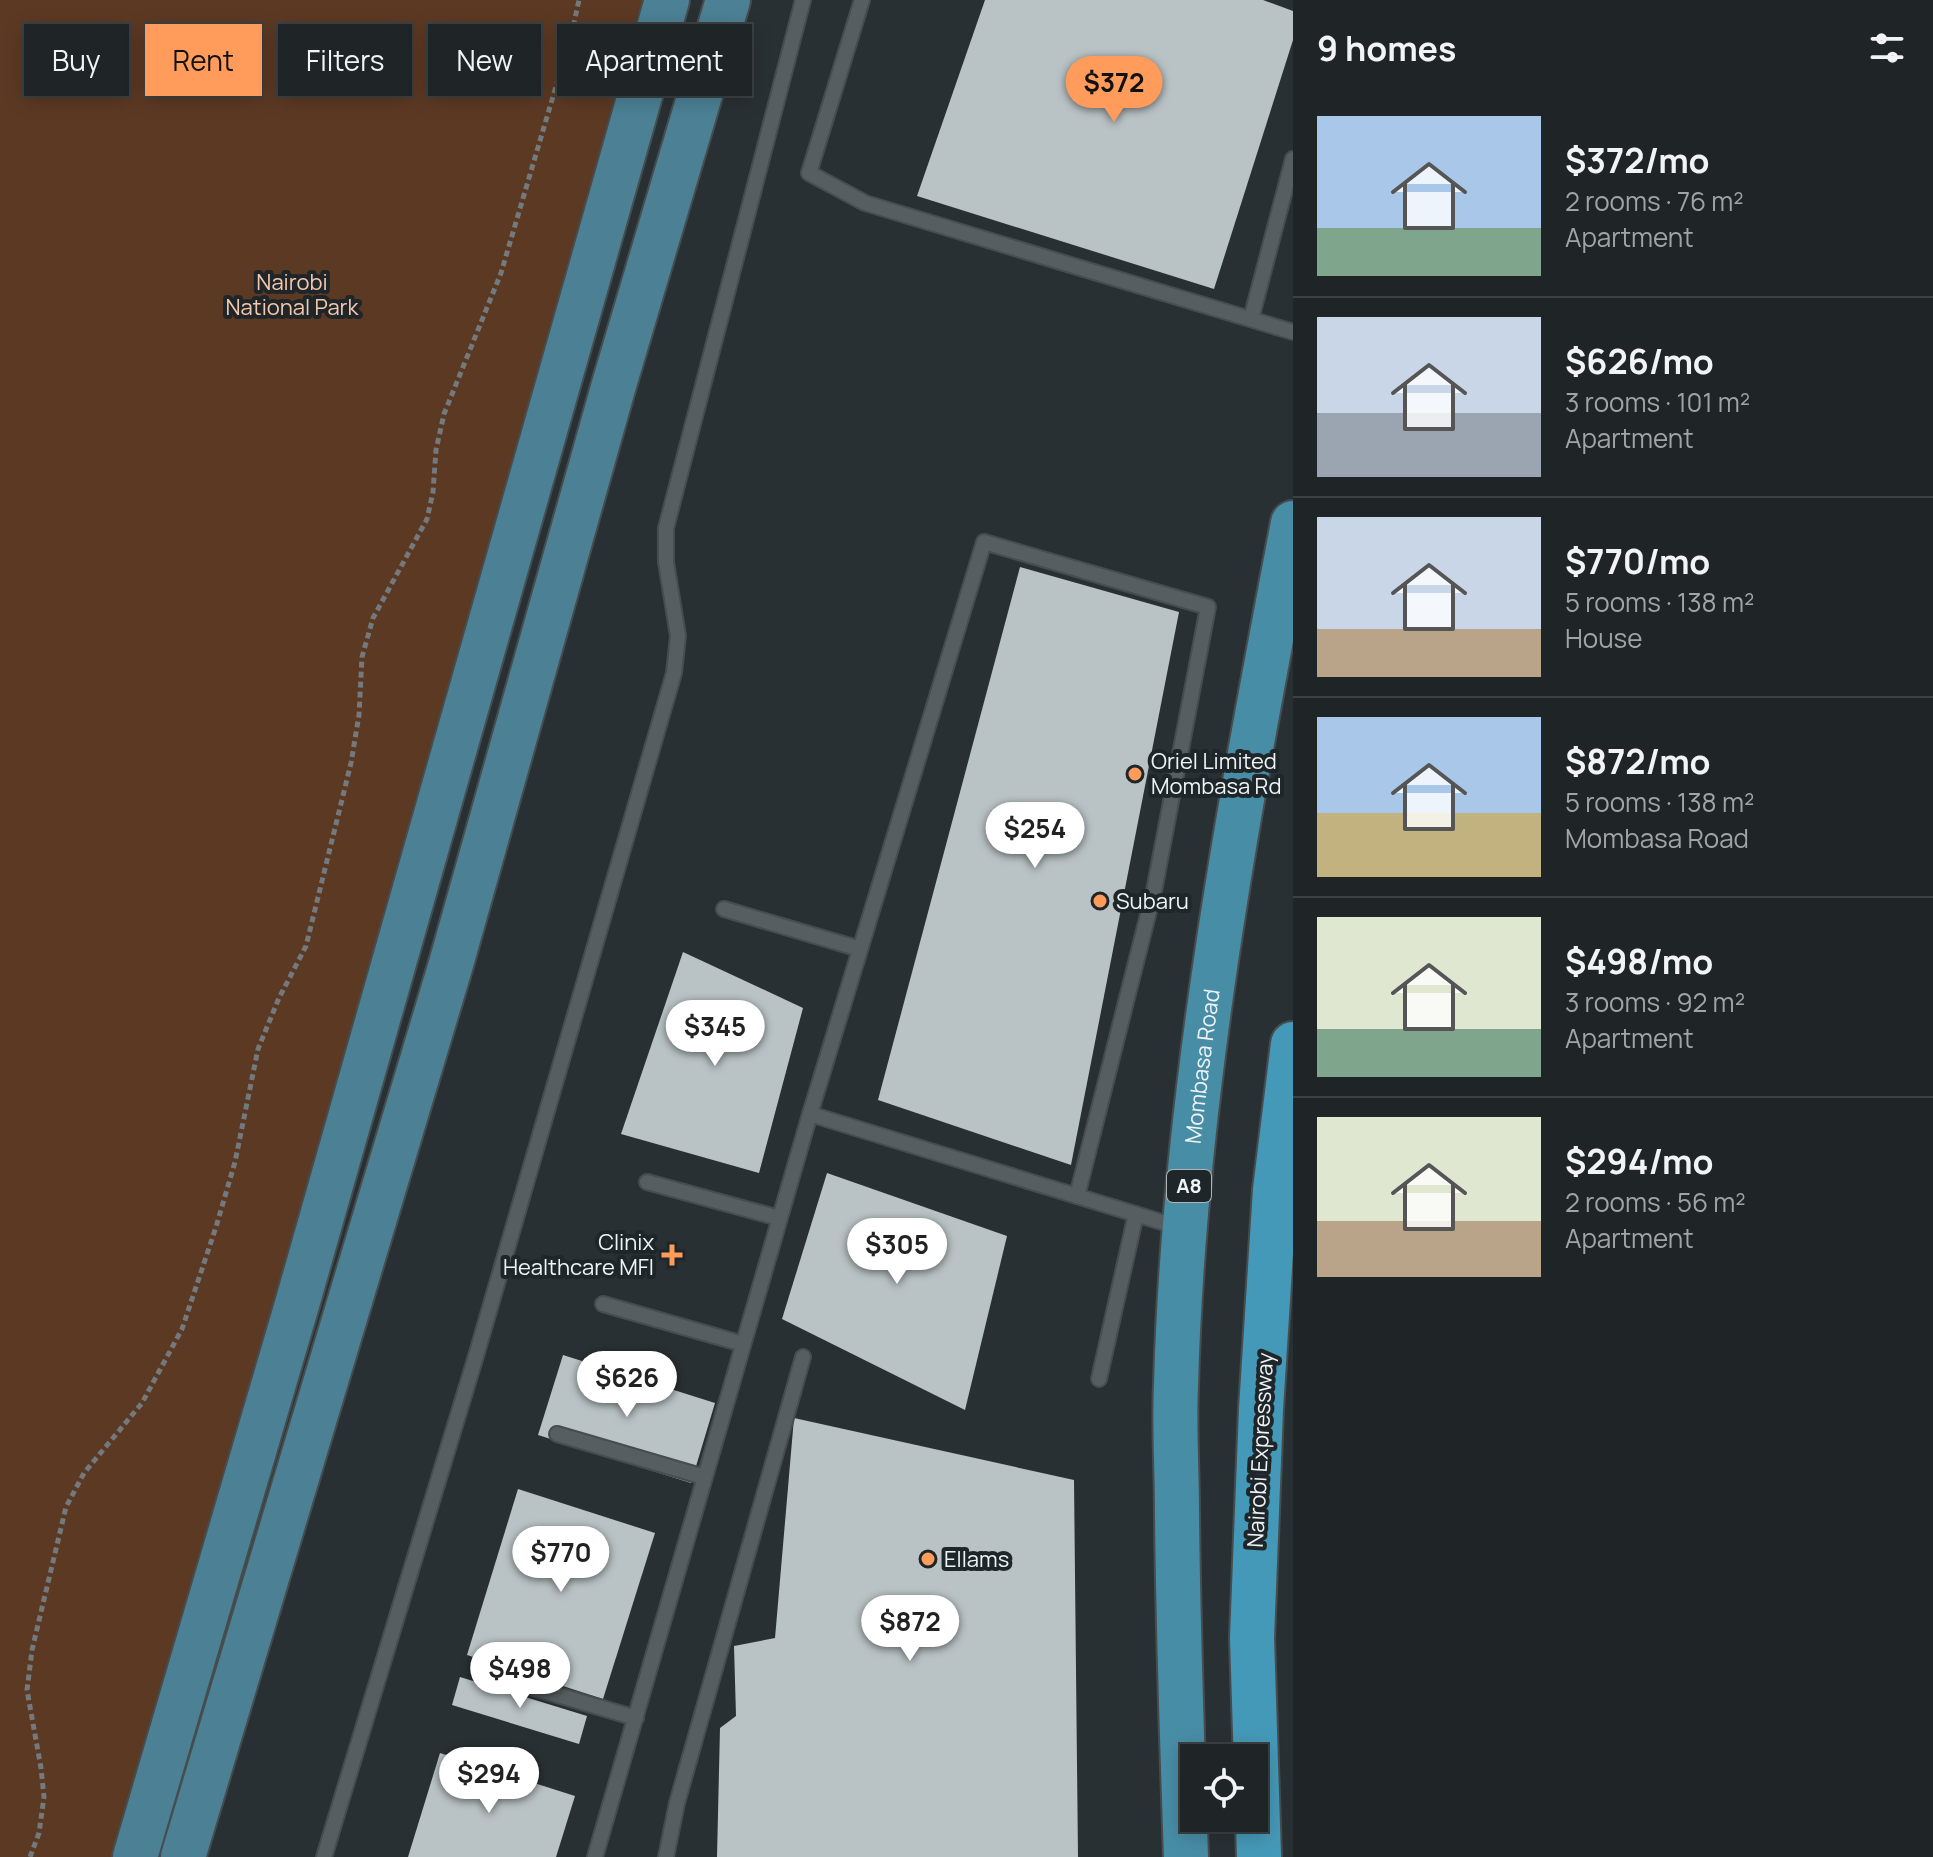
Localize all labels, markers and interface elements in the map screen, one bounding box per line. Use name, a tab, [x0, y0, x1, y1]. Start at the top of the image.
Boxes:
chip: Buy	[24, 24, 129, 96]
chip: Rent	[145, 24, 262, 96]
chip: Filters	[278, 24, 412, 96]
chip: New	[428, 24, 541, 96]
chip: Apartment	[557, 24, 752, 96]
text: 9 homes	[1317, 25, 1456, 71]
icon: filters	[1865, 26, 1909, 70]
pin: $372	[1067, 56, 1161, 124]
text: $372	[1084, 64, 1144, 100]
text: $372/mo	[1565, 137, 1710, 183]
icon: home	[1381, 148, 1477, 244]
text: 2 rooms · 76 m²	[1565, 183, 1744, 219]
text: Apartment	[1565, 219, 1694, 255]
park label: Nairobi National Park	[226, 267, 360, 322]
text: $626/mo	[1565, 338, 1714, 384]
icon: home	[1381, 349, 1477, 445]
text: 3 rooms · 101 m²	[1565, 384, 1750, 420]
text: Apartment	[1565, 420, 1694, 456]
text: $770/mo	[1565, 538, 1710, 584]
icon: home	[1381, 549, 1477, 645]
text: 5 rooms · 138 m²	[1565, 584, 1754, 620]
text: House	[1565, 620, 1642, 656]
text: $872/mo	[1565, 738, 1711, 784]
place label: Oriel Limited Mombasa Rd	[1151, 746, 1281, 801]
icon: home	[1381, 749, 1477, 845]
marker: Oriel Limited Mombasa Rd	[1126, 765, 1144, 783]
text: 5 rooms · 138 m²	[1565, 784, 1754, 820]
pin: $254	[988, 802, 1082, 870]
text: $254	[1004, 810, 1066, 846]
text: Mombasa Road	[1565, 820, 1749, 856]
place label: Subaru	[1116, 886, 1189, 916]
marker: Subaru	[1091, 892, 1109, 910]
text: $498/mo	[1565, 938, 1713, 984]
icon: home	[1381, 949, 1477, 1045]
text: 3 rooms · 92 m²	[1565, 984, 1745, 1020]
street label: Mombasa Road	[1178, 987, 1227, 1145]
pin: $345	[668, 1000, 762, 1068]
text: $345	[684, 1008, 746, 1044]
text: Apartment	[1565, 1020, 1694, 1056]
text: $294/mo	[1565, 1138, 1713, 1184]
icon: home	[1381, 1149, 1477, 1245]
road number: A8	[1167, 1170, 1211, 1202]
text: 2 rooms · 56 m²	[1565, 1184, 1746, 1220]
pin: $305	[850, 1218, 944, 1286]
text: Apartment	[1565, 1220, 1694, 1256]
text: $305	[865, 1226, 929, 1262]
place label: Clinix Healthcare MFI	[503, 1227, 654, 1282]
marker: Clinix Healthcare MFI	[661, 1244, 683, 1266]
pin: $626	[580, 1351, 674, 1419]
street label: Nairobi Expressway	[1240, 1351, 1280, 1548]
text: $626	[595, 1359, 659, 1395]
pin: $770	[514, 1526, 608, 1594]
text: $770	[530, 1534, 592, 1570]
place label: Ellams	[944, 1544, 1009, 1574]
marker: Ellams	[919, 1550, 937, 1568]
pin: $872	[863, 1595, 957, 1663]
text: $872	[879, 1603, 941, 1639]
pin: $498	[473, 1642, 567, 1710]
text: $498	[488, 1650, 552, 1686]
map controls	[1180, 1744, 1268, 1832]
button: locate	[1180, 1744, 1268, 1832]
pin: $294	[442, 1747, 536, 1815]
text: $294	[457, 1755, 521, 1791]

